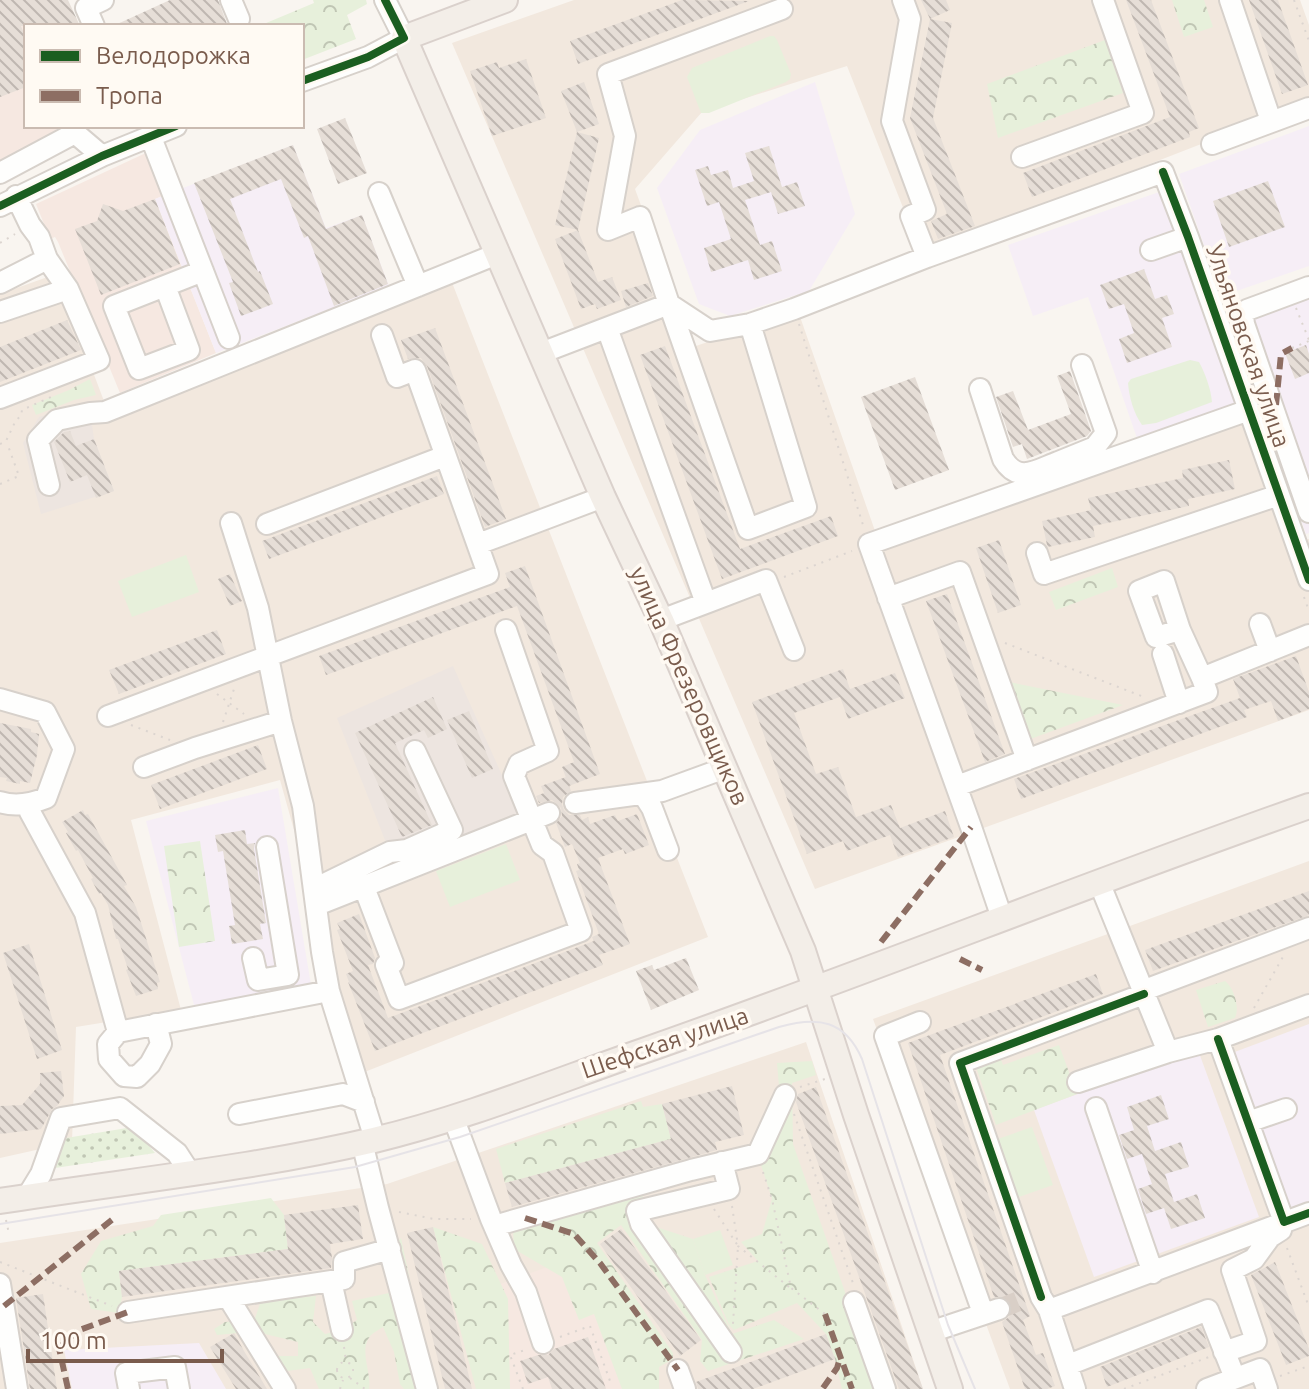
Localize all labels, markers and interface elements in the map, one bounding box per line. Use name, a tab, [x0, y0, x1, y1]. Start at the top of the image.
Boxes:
legend	[24, 24, 304, 128]
text: Велодорожка	[96, 42, 251, 69]
text: Тропа	[96, 82, 163, 109]
street label: Ульяновская улица	[1201, 241, 1296, 451]
street label: улица Фрезеровщиков	[625, 562, 754, 809]
street label: Шефская улица	[578, 1001, 752, 1084]
scale bar	[28, 1313, 222, 1363]
text: 100 m	[40, 1327, 107, 1354]

